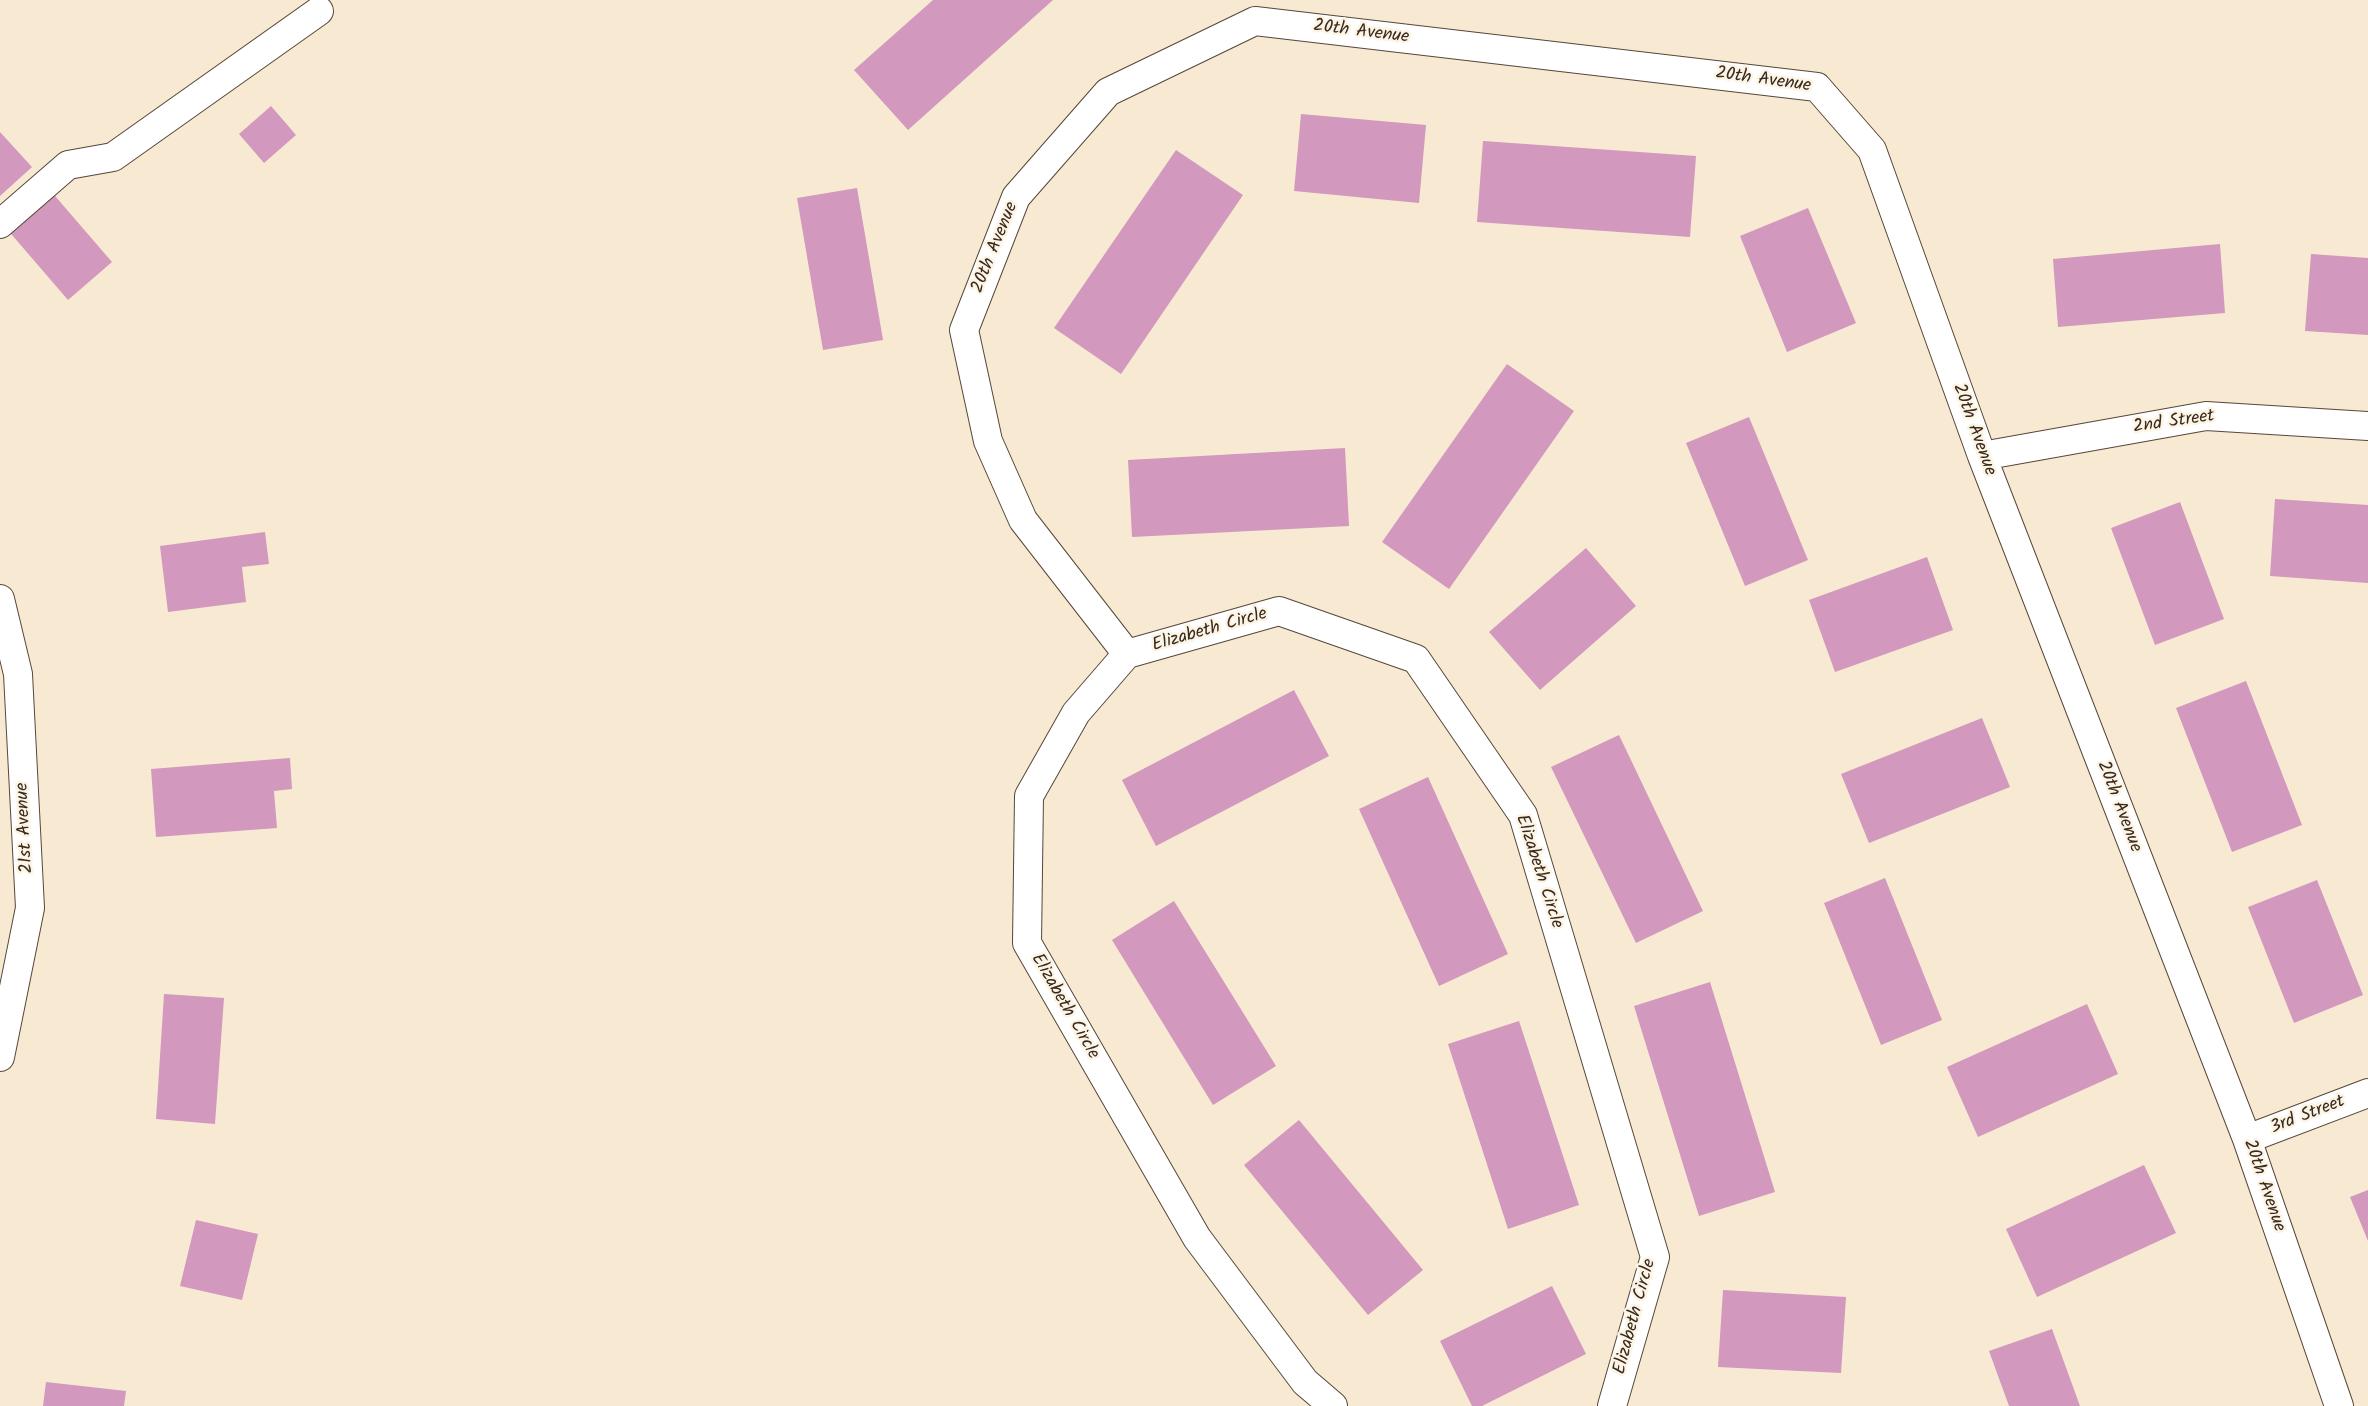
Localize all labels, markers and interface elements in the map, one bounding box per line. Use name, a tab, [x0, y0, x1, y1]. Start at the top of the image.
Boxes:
street label: 20th Avenue	[1312, 16, 1410, 50]
street label: 20th Avenue	[1714, 64, 1812, 98]
street label: 20th Avenue	[968, 199, 1024, 297]
street label: 20th Avenue	[1946, 381, 2000, 479]
street label: 2nd Street	[2132, 407, 2216, 439]
street label: Elizabeth Circle	[1150, 604, 1270, 658]
street label: 20th Avenue	[2091, 758, 2145, 856]
street label: 21st Avenue	[13, 782, 39, 874]
street label: Elizabeth Circle	[1509, 812, 1567, 932]
street label: Elizabeth Circle	[1025, 950, 1103, 1064]
street label: 3rd Street	[2268, 1092, 2348, 1140]
street label: 20th Avenue	[2237, 1137, 2289, 1235]
street label: Elizabeth Circle	[1610, 1257, 1662, 1377]

